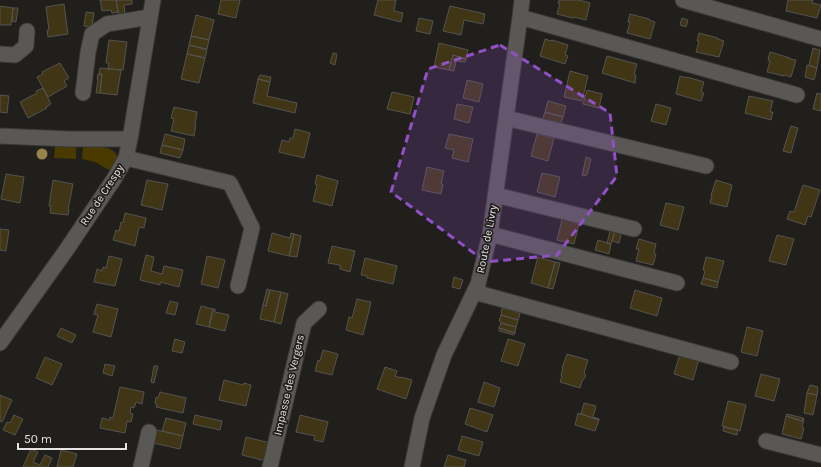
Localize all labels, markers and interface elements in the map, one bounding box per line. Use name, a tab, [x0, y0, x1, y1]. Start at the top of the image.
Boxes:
street label: Rue de Crespy	[77, 162, 127, 228]
street label: Route de Livry	[474, 204, 500, 274]
street label: Impasse des Vergers	[271, 333, 307, 437]
scale bar	[18, 425, 126, 451]
text: 50 m	[24, 432, 52, 446]

